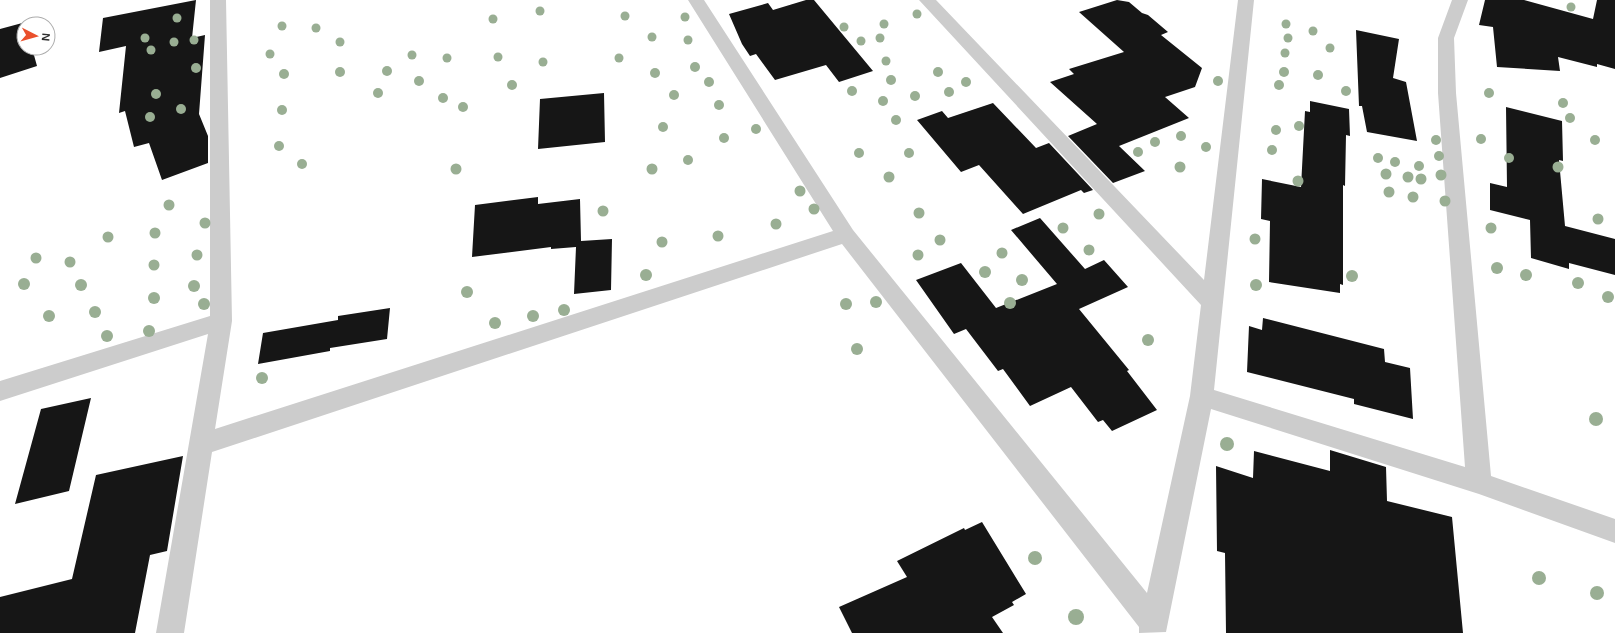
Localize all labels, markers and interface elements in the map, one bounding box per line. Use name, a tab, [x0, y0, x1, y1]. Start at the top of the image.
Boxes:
north arrow	[16, 16, 56, 56]
text: N	[40, 32, 52, 42]

